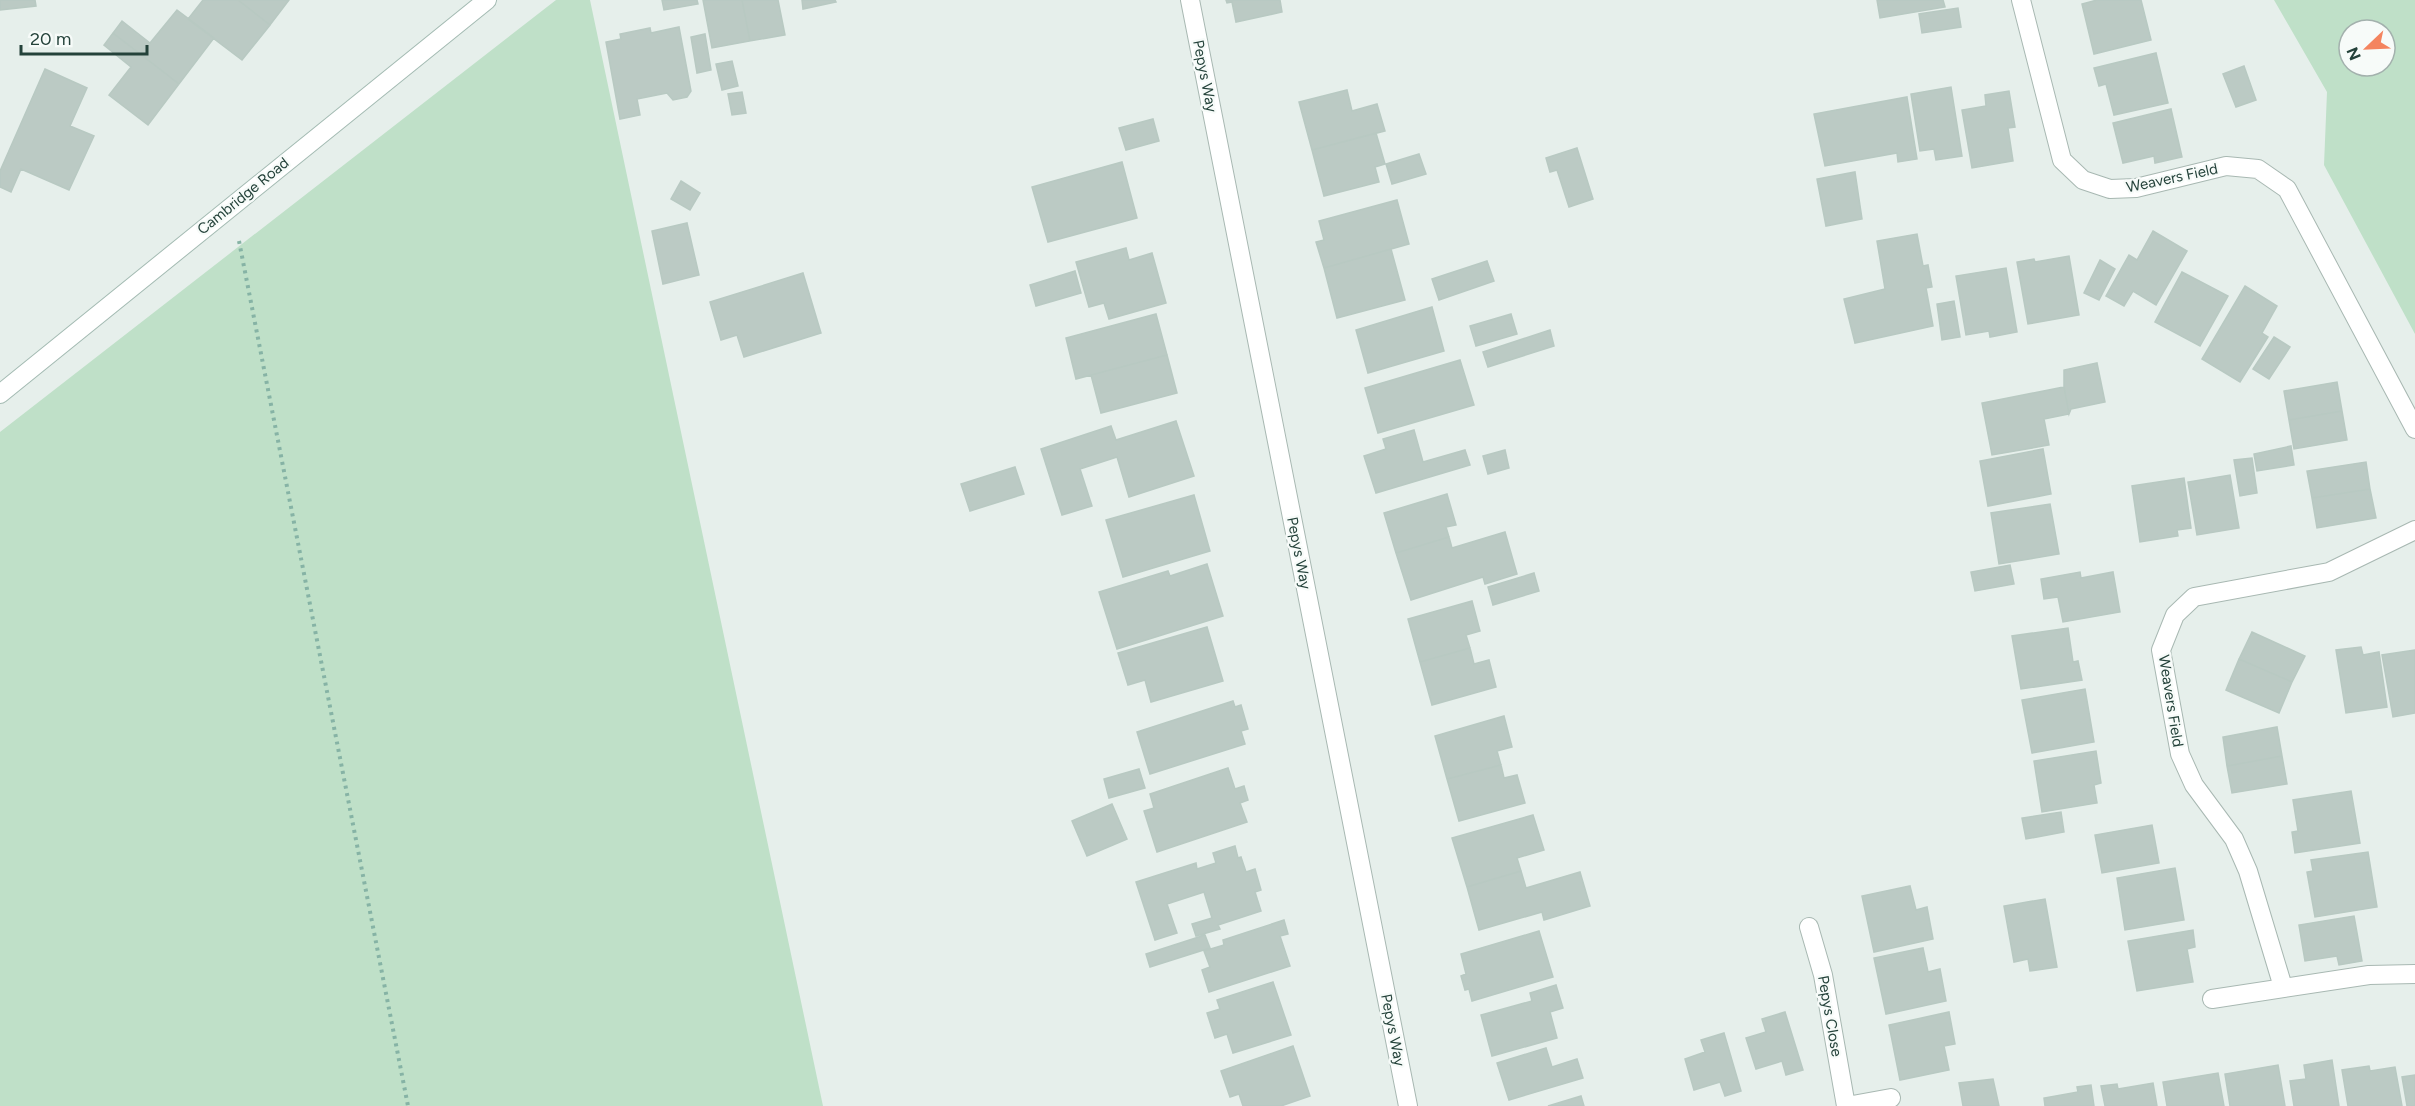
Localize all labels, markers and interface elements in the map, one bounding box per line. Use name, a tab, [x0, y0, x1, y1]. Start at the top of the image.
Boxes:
scale bar	[21, 18, 147, 56]
north arrow	[2337, 18, 2397, 78]
text: 20 m	[30, 28, 71, 50]
street label: Pepys Way	[1189, 38, 1221, 114]
text: N	[2342, 44, 2365, 63]
street label: Cambridge Road	[194, 154, 292, 238]
street label: Weavers Field	[2125, 160, 2219, 196]
street label: Pepys Way	[1283, 515, 1315, 591]
street label: Weavers Field	[2155, 654, 2187, 748]
street label: Pepys Close	[1814, 974, 1846, 1058]
street label: Pepys Way	[1377, 992, 1409, 1068]

